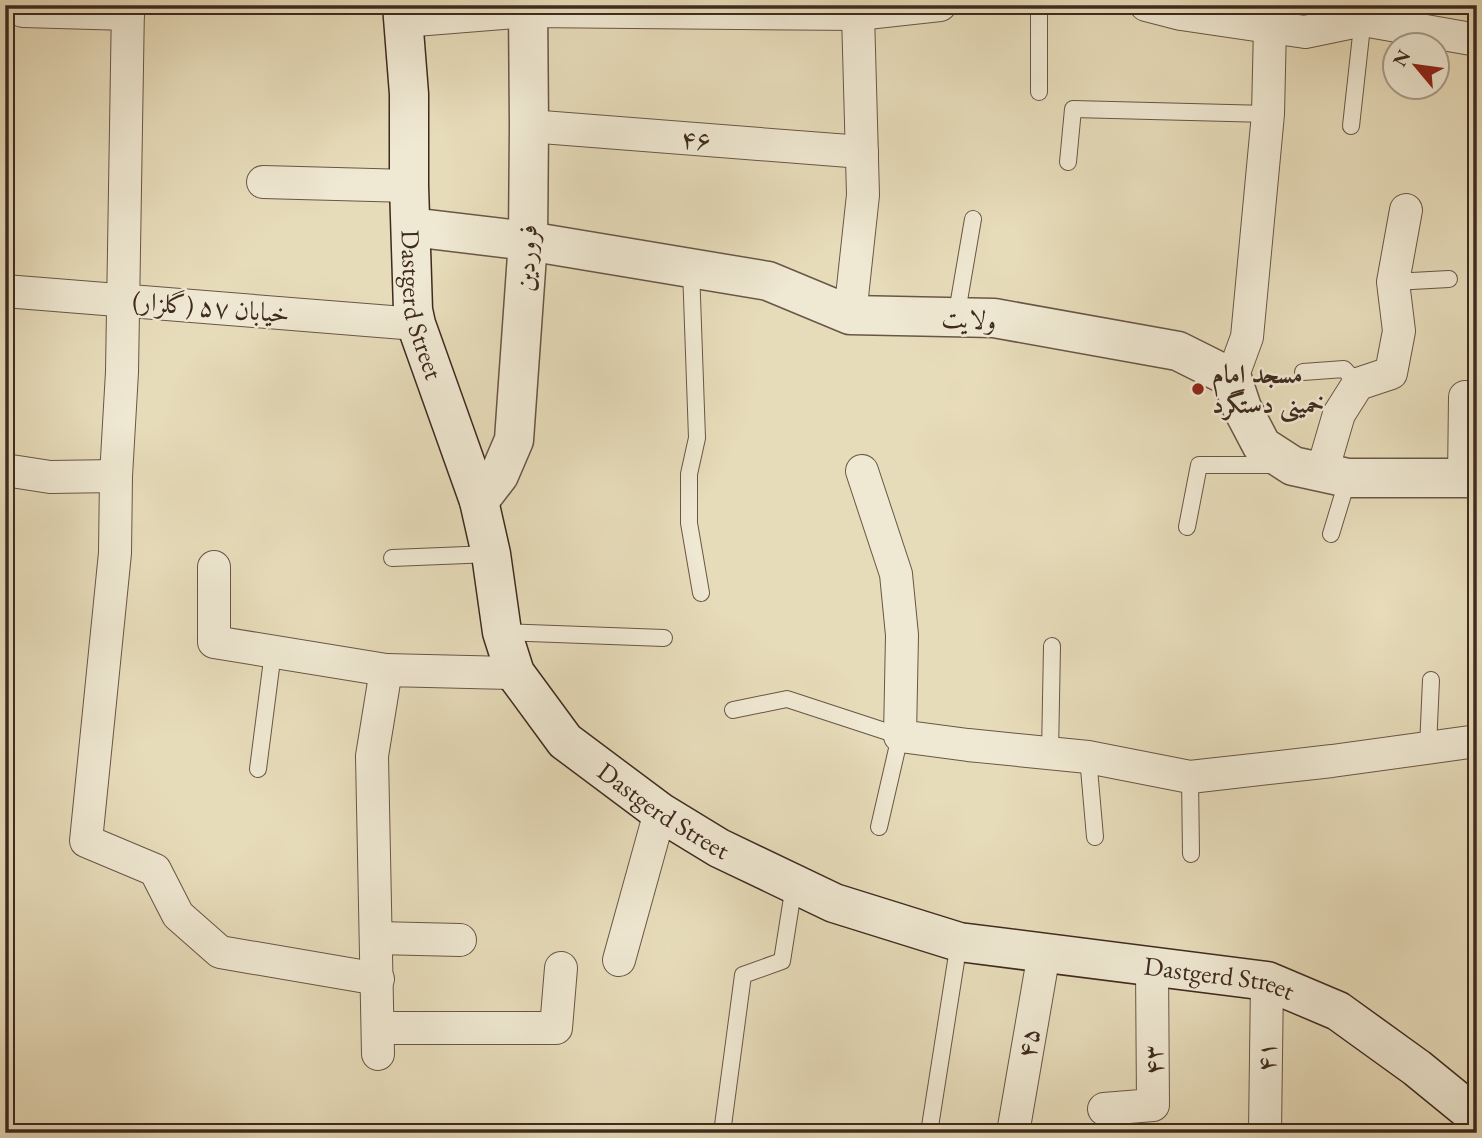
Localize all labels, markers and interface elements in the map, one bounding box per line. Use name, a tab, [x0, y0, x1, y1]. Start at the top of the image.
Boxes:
north arrow	[1380, 32, 1450, 102]
text: N	[1387, 45, 1417, 71]
street label: ۴۶	[680, 121, 712, 157]
street label: فروردین	[507, 223, 545, 293]
street label: Dastgerd Street	[393, 229, 451, 384]
street label: خیابان ۵۷ (گلزار)	[131, 283, 291, 331]
street label: ولایت	[941, 301, 997, 337]
place label: مسجد امام خمینی دستگرد	[1212, 357, 1324, 423]
marker: مسجد امام خمینی دستگرد	[1190, 381, 1206, 397]
street label: Dastgerd Street	[591, 754, 735, 867]
street label: Dastgerd Street	[1142, 949, 1300, 1008]
street label: ۴۵	[1009, 1025, 1047, 1061]
street label: ۴۱	[1249, 1041, 1283, 1073]
street label: ۴۳	[1136, 1045, 1170, 1075]

